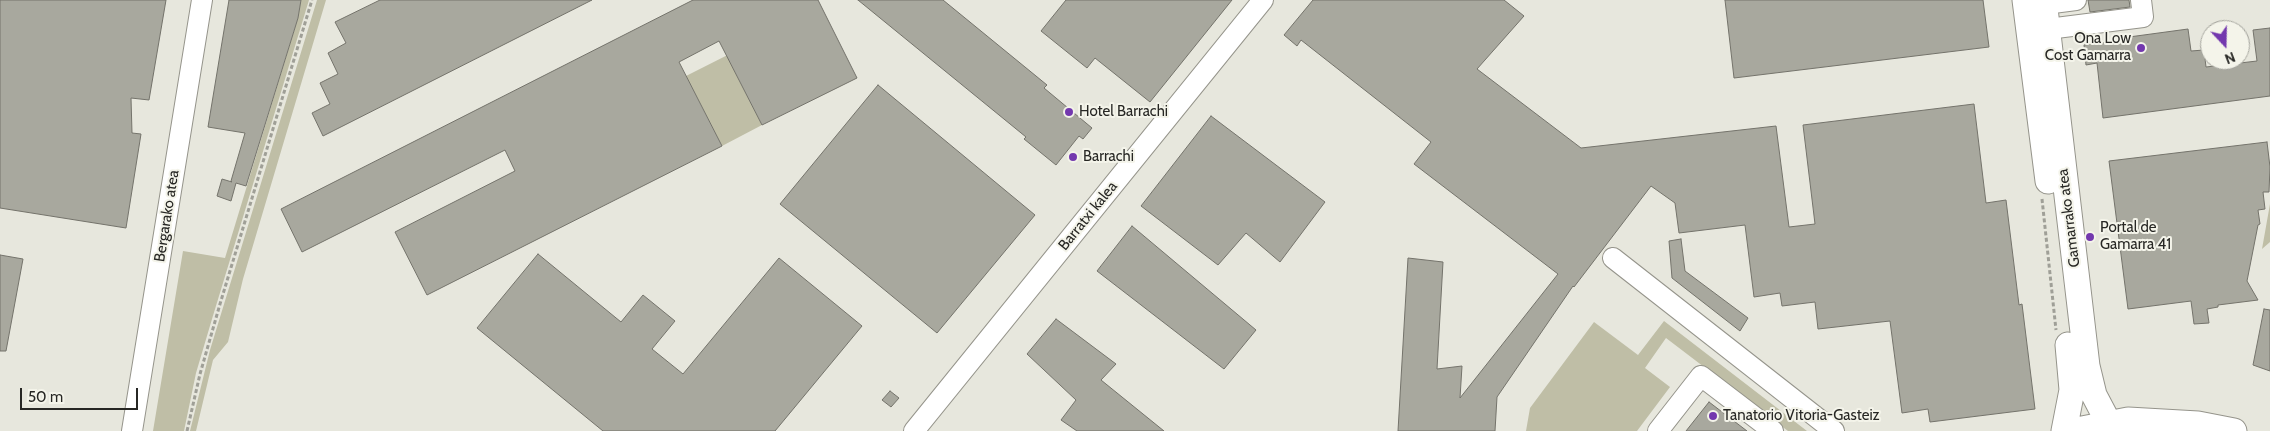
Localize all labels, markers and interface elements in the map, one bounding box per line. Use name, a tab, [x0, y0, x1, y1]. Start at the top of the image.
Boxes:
north arrow	[2200, 20, 2250, 70]
place label: Ona Low Cost Gamarra	[2045, 30, 2131, 65]
marker: Ona Low Cost Gamarra	[2135, 42, 2147, 54]
text: N	[2222, 48, 2238, 68]
place label: Hotel Barrachi	[1079, 103, 1168, 121]
marker: Hotel Barrachi	[1063, 106, 1075, 118]
place label: Barrachi	[1083, 148, 1134, 166]
marker: Barrachi	[1067, 151, 1079, 163]
street label: Gamarrako atea	[2054, 168, 2084, 268]
street label: Bergarako atea	[151, 169, 183, 263]
street label: Barratxi kalea	[1055, 178, 1121, 254]
place label: Portal de Gamarra 41	[2100, 219, 2171, 254]
marker: Portal de Gamarra 41	[2084, 231, 2096, 243]
scale bar	[22, 378, 140, 410]
text: 50 m	[28, 388, 63, 406]
place label: Tanatorio Vitoria-Gasteiz	[1723, 407, 1880, 425]
marker: Tanatorio Vitoria-Gasteiz	[1707, 410, 1719, 422]

